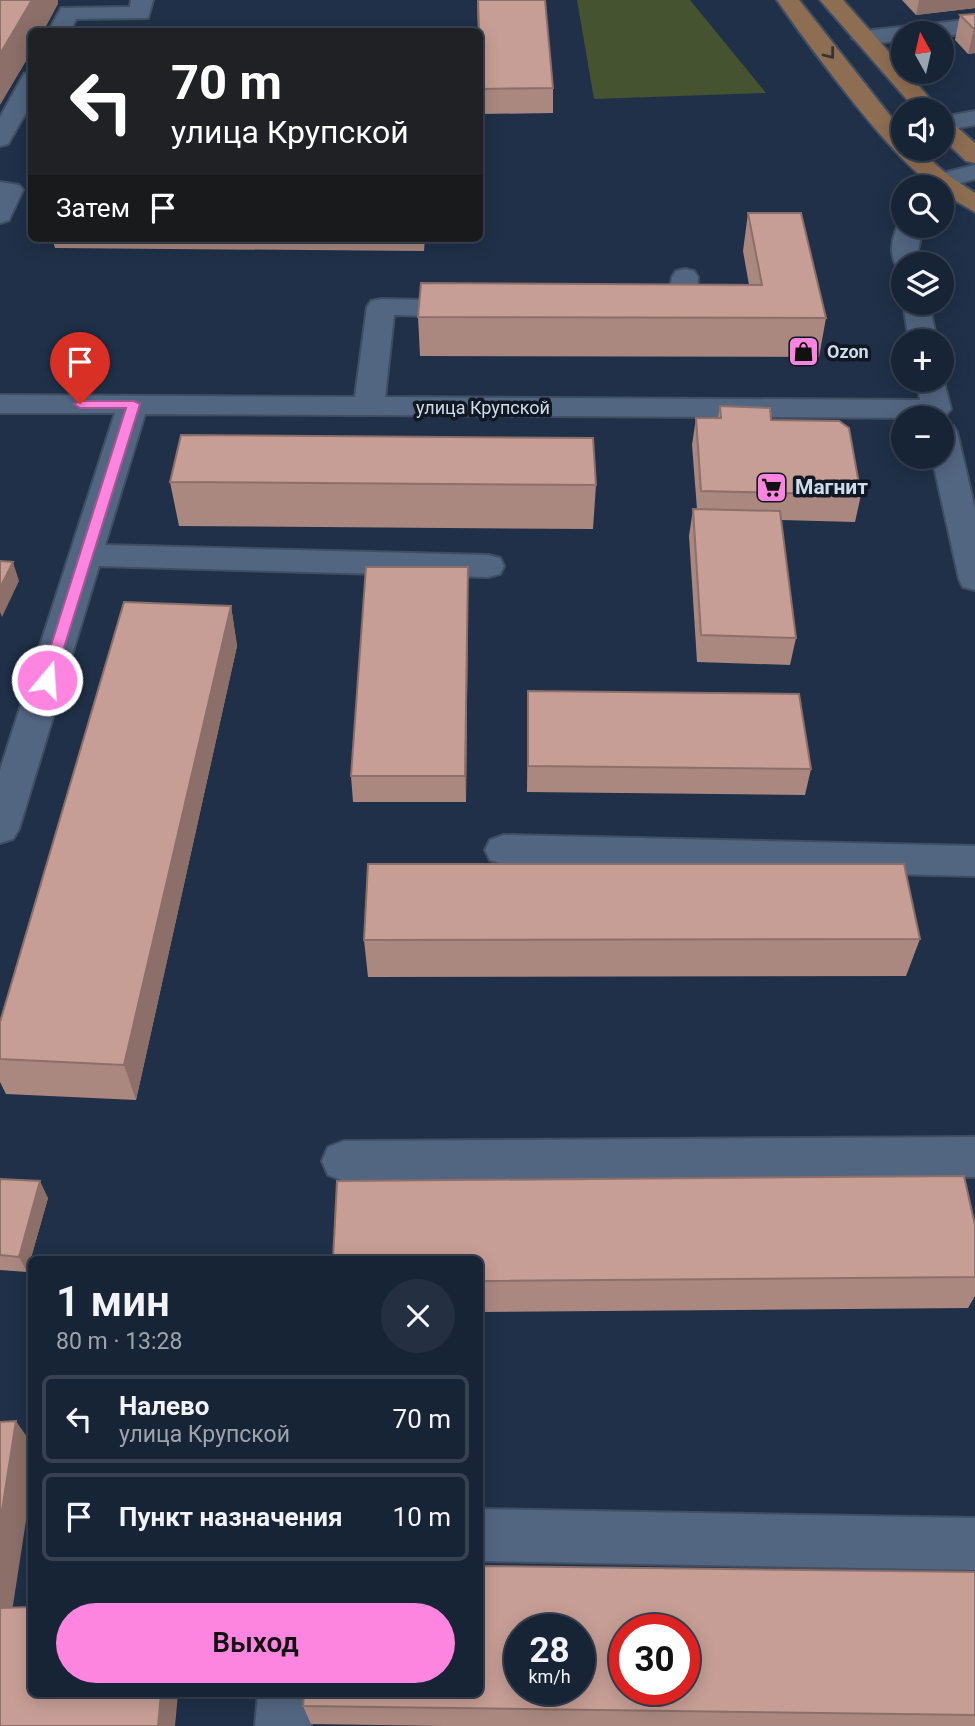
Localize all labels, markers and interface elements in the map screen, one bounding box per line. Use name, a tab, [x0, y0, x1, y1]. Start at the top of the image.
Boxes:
north arrow	[891, 21, 954, 84]
map controls	[891, 21, 954, 469]
one-way arrow	[822, 46, 835, 58]
text: 70 m	[171, 54, 282, 111]
icon: left	[56, 56, 147, 147]
button: sound	[891, 98, 954, 161]
text: улица Крупской	[171, 113, 409, 151]
button: search	[891, 175, 954, 238]
icon: arrive	[144, 189, 182, 227]
text: Затем	[56, 193, 130, 223]
button: layers	[891, 252, 954, 315]
button: +	[891, 329, 954, 392]
pin	[50, 332, 110, 404]
shop icon: Ozon	[787, 334, 821, 368]
place label: Ozon	[827, 341, 869, 362]
icon: arrive	[61, 343, 99, 381]
street label: улица Крупской	[416, 397, 550, 418]
button: −	[891, 406, 954, 469]
supermarket icon: Магнит	[755, 470, 789, 504]
place label: Магнит	[795, 475, 868, 499]
position arrow	[10, 643, 84, 717]
text: 1 мин	[56, 1277, 170, 1326]
button: close	[381, 1279, 455, 1353]
text: 80 m · 13:28	[56, 1328, 182, 1355]
text: Налево	[119, 1391, 209, 1421]
icon: left	[60, 1400, 98, 1438]
text: 70 m	[393, 1404, 451, 1434]
text: улица Крупской	[119, 1421, 290, 1448]
icon: arrive	[60, 1498, 98, 1536]
text: Пункт назначения	[119, 1502, 343, 1532]
text: 10 m	[393, 1502, 451, 1532]
button: Выход	[56, 1603, 455, 1683]
speed limit sign: 30	[609, 1614, 700, 1705]
text: 28	[529, 1630, 570, 1671]
text: km/h	[528, 1666, 571, 1687]

